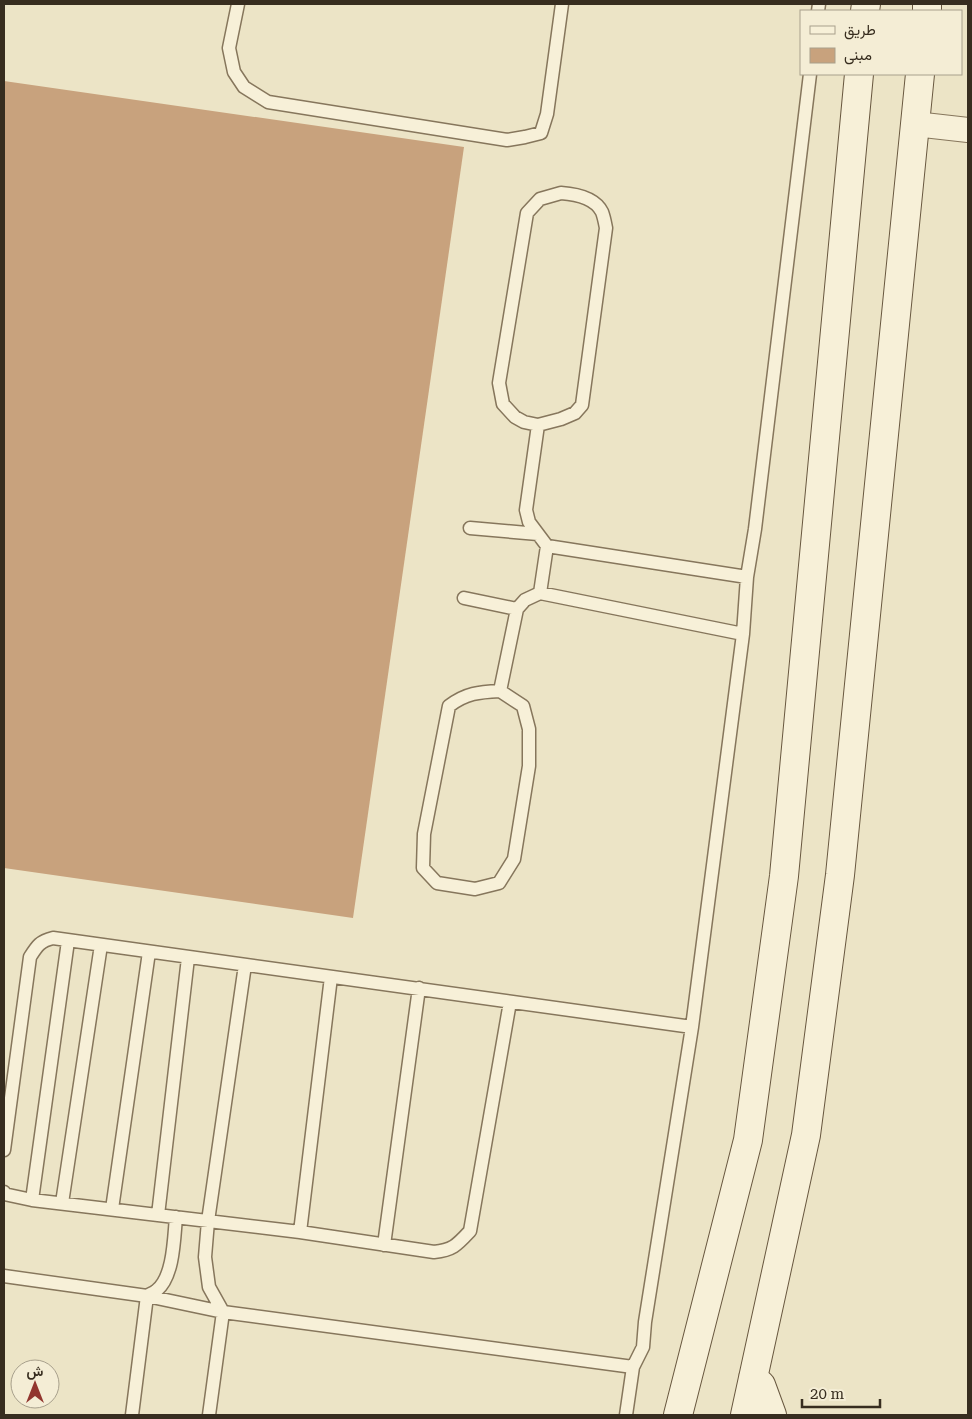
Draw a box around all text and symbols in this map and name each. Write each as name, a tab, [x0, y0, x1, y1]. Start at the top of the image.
legend	[800, 10, 962, 75]
text: طريق	[844, 21, 876, 40]
text: مبنى	[844, 46, 872, 65]
north arrow	[10, 1359, 60, 1409]
text: ش	[27, 1363, 44, 1380]
scale bar	[802, 1376, 880, 1408]
text: 20 m	[810, 1385, 845, 1403]

